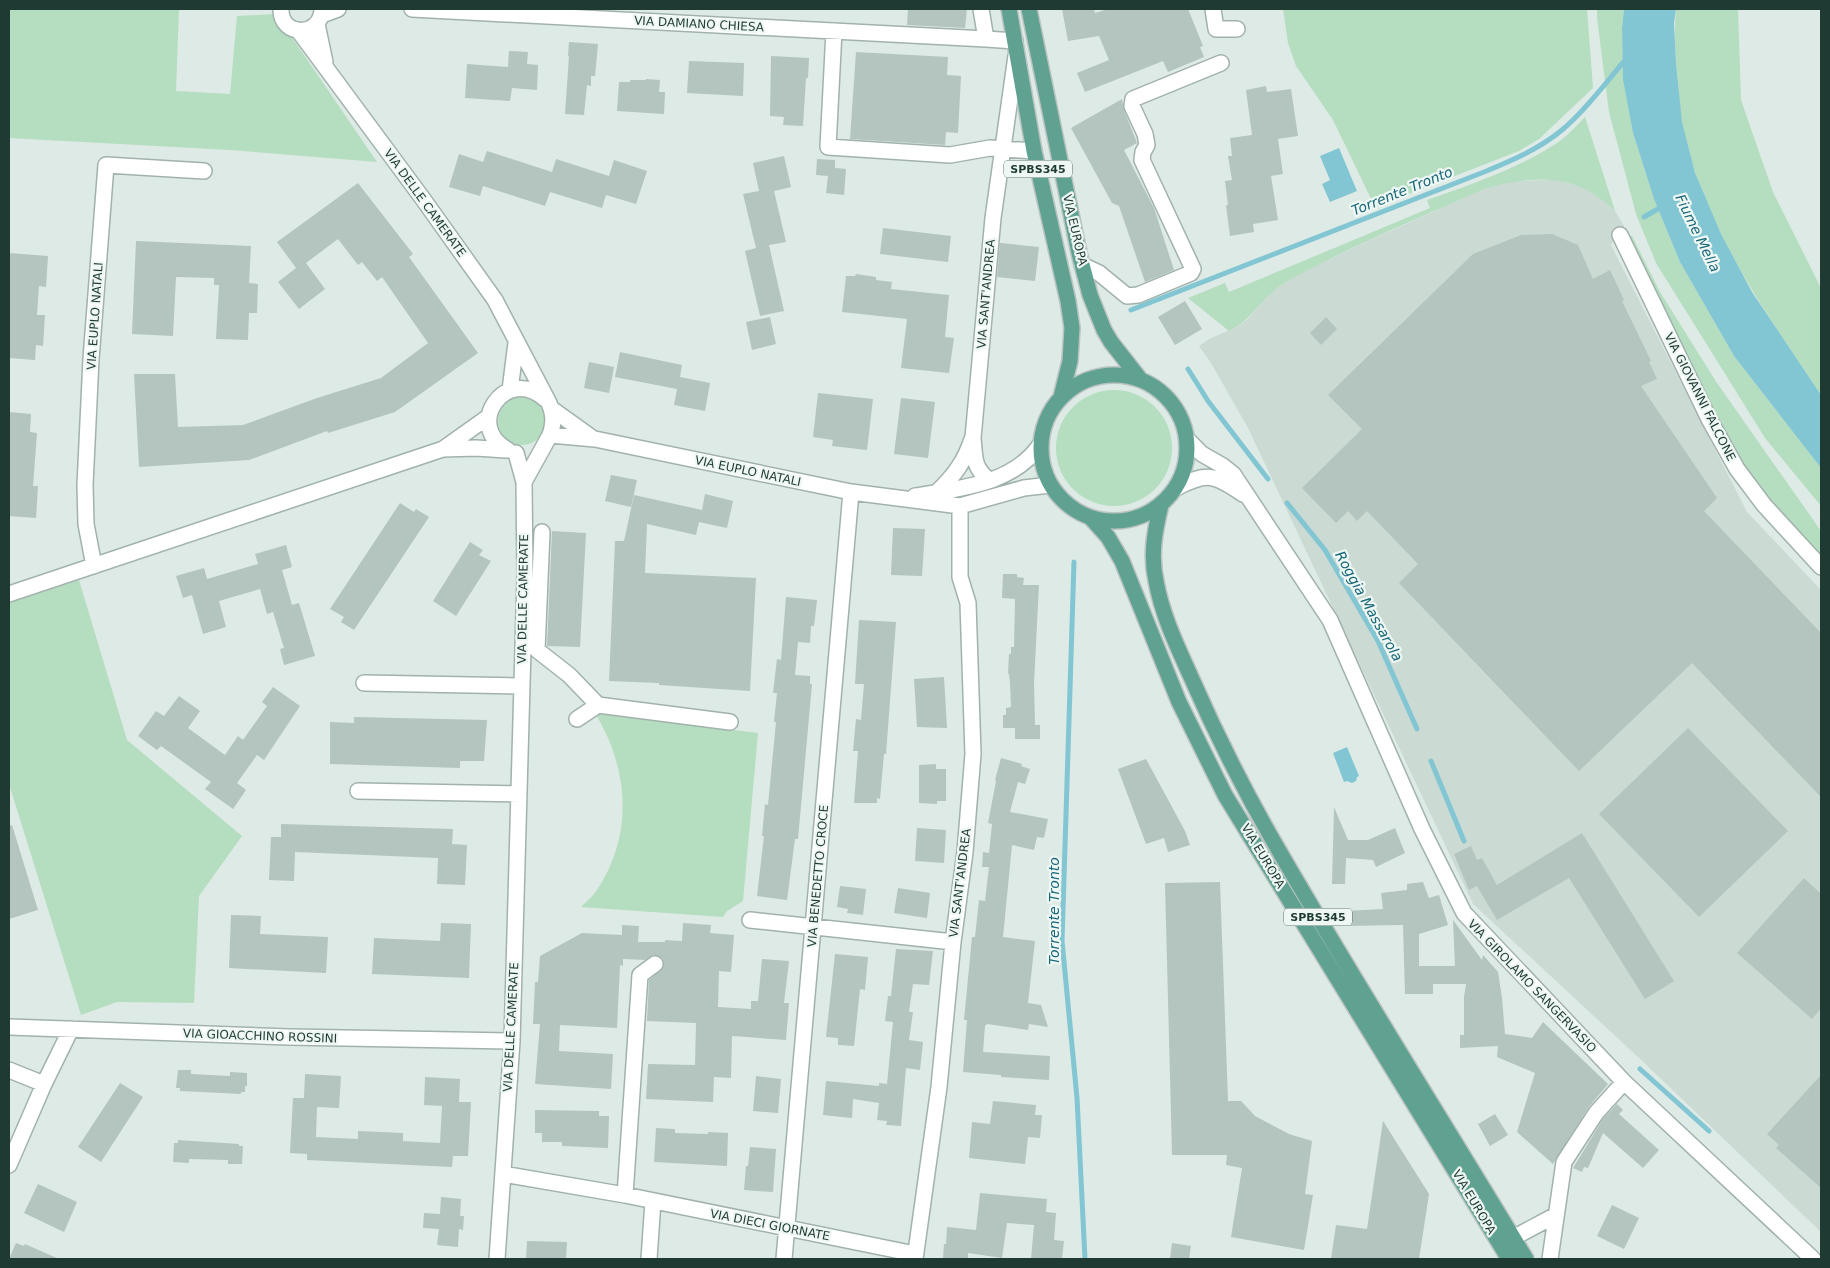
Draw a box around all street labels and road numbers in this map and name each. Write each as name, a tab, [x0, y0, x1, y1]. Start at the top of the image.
street label: VIA DAMIANO CHIESA	[634, 14, 765, 34]
street label: VIA DELLE CAMERATE	[381, 146, 469, 260]
road number: SPBS345	[1004, 160, 1072, 178]
street label: VIA EUROPA	[1060, 193, 1090, 268]
street label: VIA SANT'ANDREA	[974, 238, 998, 349]
street label: VIA EUPLO NATALI	[84, 262, 106, 370]
street label: VIA GIOVANNI FALCONE	[1662, 331, 1738, 463]
street label: VIA EUPLO NATALI	[694, 453, 802, 489]
street label: VIA DELLE CAMERATE	[515, 534, 531, 664]
street label: VIA BENEDETTO CROCE	[805, 804, 831, 948]
street label: VIA EUROPA	[1238, 821, 1288, 891]
street label: VIA SANT'ANDREA	[946, 827, 974, 938]
road number: SPBS345	[1284, 909, 1352, 926]
street label: VIA GIROLAMO SANGERVASIO	[1465, 917, 1599, 1055]
street label: VIA DELLE CAMERATE	[501, 962, 521, 1092]
street label: VIA GIOACCHINO ROSSINI	[183, 1026, 337, 1046]
street label: VIA EUROPA	[1449, 1167, 1499, 1237]
street label: VIA DIECI GIORNATE	[709, 1207, 831, 1243]

